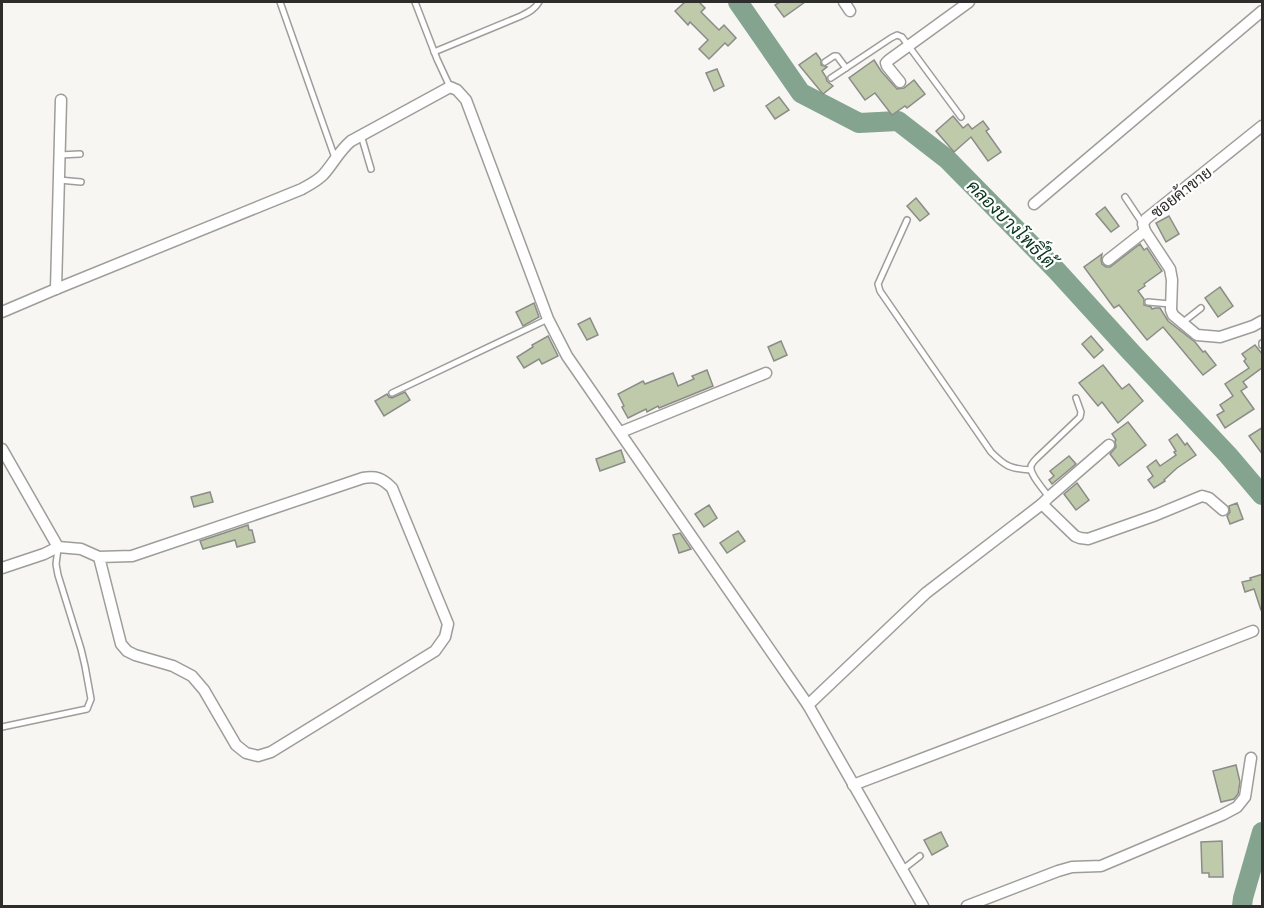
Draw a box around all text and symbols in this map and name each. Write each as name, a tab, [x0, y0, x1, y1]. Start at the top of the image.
street label: ซอยค้าขาย	[1146, 162, 1216, 223]
water label: คลองบางโพธิ์ใต้	[962, 172, 1065, 275]

